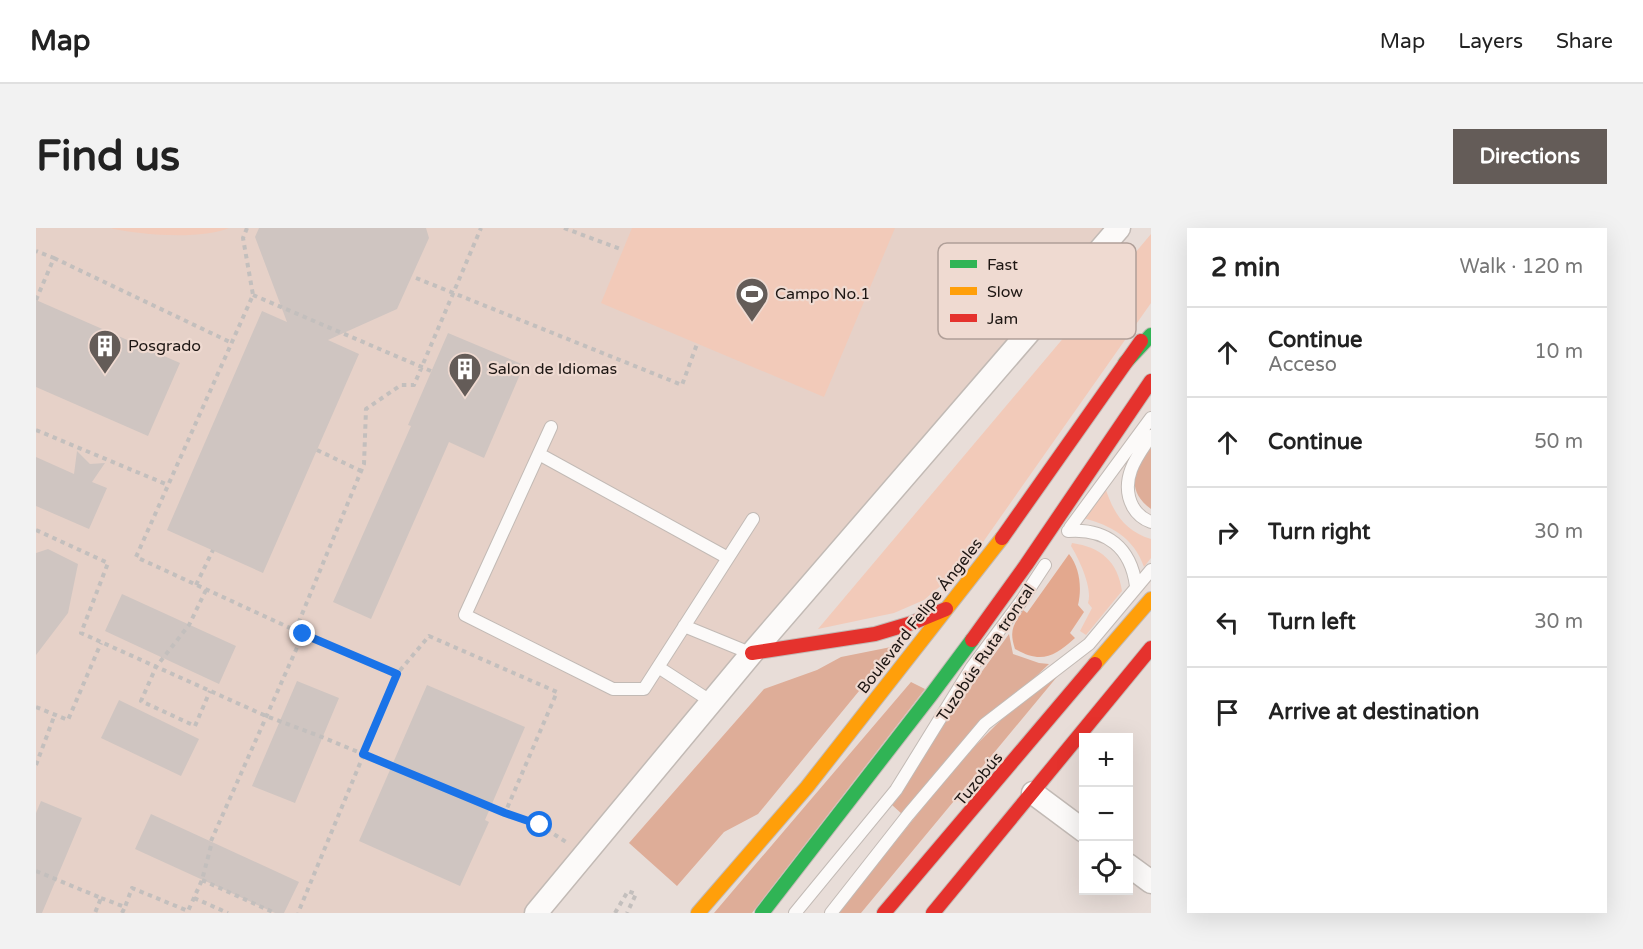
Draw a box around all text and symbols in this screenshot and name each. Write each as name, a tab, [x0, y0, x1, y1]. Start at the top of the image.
text: Map	[30, 24, 90, 58]
text: Map	[1380, 29, 1425, 54]
text: Layers	[1458, 29, 1523, 54]
text: Share	[1556, 29, 1613, 54]
button: Directions	[1453, 129, 1607, 184]
text: Find us	[36, 131, 180, 182]
legend	[938, 243, 1136, 339]
text: 2 min	[1211, 252, 1280, 283]
text: Fast	[987, 255, 1018, 275]
text: Walk · 120 m	[1460, 255, 1583, 279]
sports icon: Campo No.1	[734, 276, 770, 323]
text: Slow	[987, 282, 1023, 302]
place label: Campo No.1	[775, 284, 870, 304]
text: Jam	[987, 309, 1018, 329]
text: Continue	[1268, 327, 1363, 353]
building icon: Posgrado	[87, 328, 123, 375]
place label: Posgrado	[128, 336, 201, 356]
icon: ahead	[1211, 336, 1244, 369]
text: 10 m	[1534, 340, 1583, 364]
building icon: Salon de Idiomas	[447, 351, 483, 398]
text: Acceso	[1268, 353, 1337, 377]
place label: Salon de Idiomas	[488, 359, 617, 379]
icon: ahead	[1211, 426, 1244, 459]
text: Continue	[1268, 429, 1363, 455]
text: 50 m	[1534, 430, 1583, 454]
icon: right	[1211, 516, 1244, 549]
text: Turn right	[1268, 519, 1370, 545]
text: 30 m	[1534, 520, 1583, 544]
street label: Boulevard Felipe Ángeles	[853, 534, 987, 698]
street label: Tuzobús Ruta troncal	[933, 581, 1039, 725]
icon: left	[1211, 606, 1244, 639]
text: Turn left	[1268, 609, 1356, 635]
text: 30 m	[1534, 610, 1583, 634]
route end	[289, 620, 315, 646]
icon: arrive	[1211, 696, 1244, 729]
text: Arrive at destination	[1268, 699, 1479, 725]
map controls	[1079, 733, 1133, 895]
button: +	[1079, 733, 1133, 787]
street label: Tuzobús	[951, 748, 1007, 810]
button: −	[1079, 787, 1133, 841]
route start	[526, 811, 552, 837]
button: locate	[1079, 841, 1133, 895]

